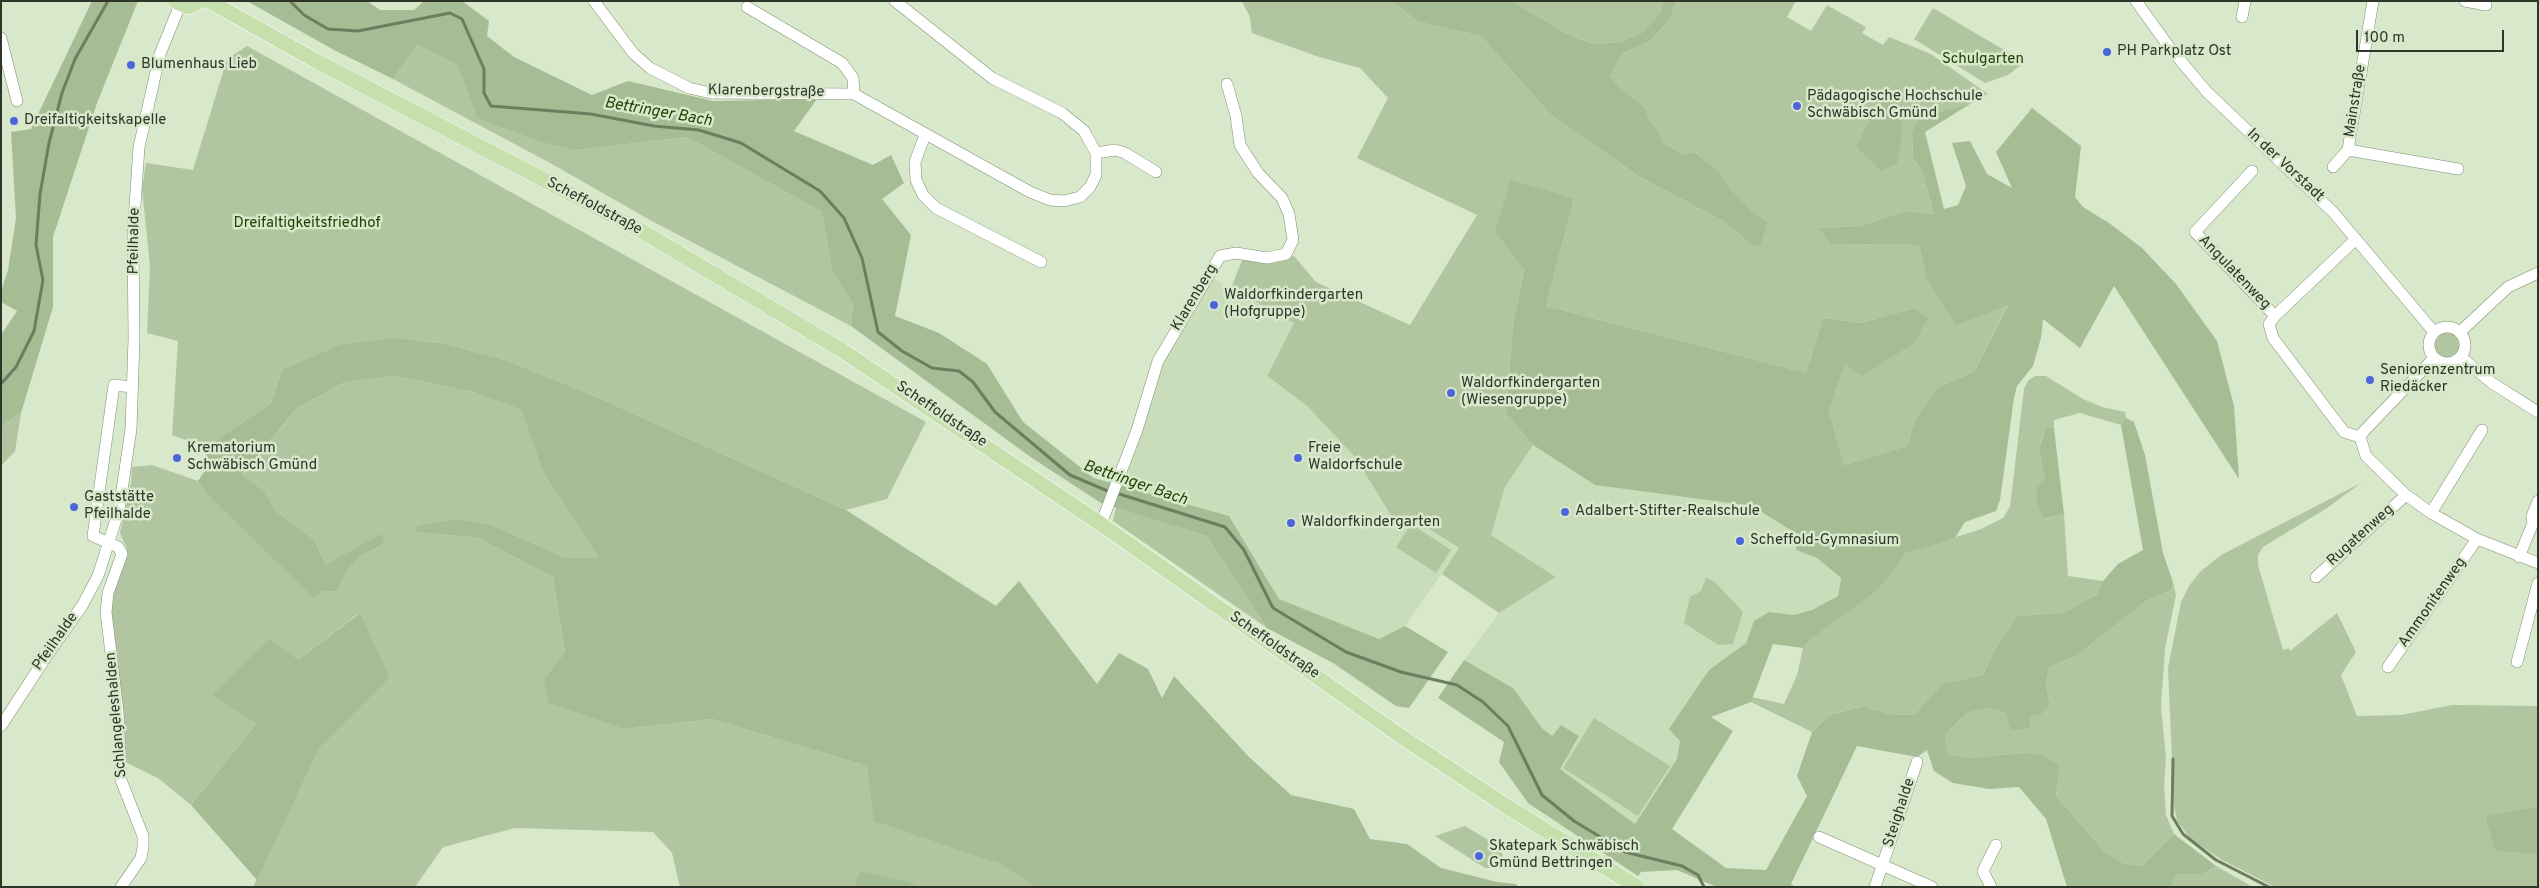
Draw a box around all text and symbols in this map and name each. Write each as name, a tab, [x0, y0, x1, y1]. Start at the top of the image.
scale bar	[2359, 20, 2506, 52]
text: 100 m	[2364, 29, 2405, 48]
place label: PH Parkplatz Ost	[2117, 43, 2231, 61]
marker: PH Parkplatz Ost	[2101, 46, 2113, 58]
park label: Schulgarten	[1942, 51, 2024, 69]
place label: Blumenhaus Lieb	[141, 56, 257, 74]
marker: Blumenhaus Lieb	[125, 59, 137, 71]
street label: Mainstraße	[2341, 63, 2371, 139]
street label: Klarenbergstraße	[708, 82, 824, 102]
place label: Pädagogische Hochschule Schwäbisch Gmünd	[1807, 88, 1983, 123]
water label: Bettringer Bach	[603, 94, 713, 132]
marker: Pädagogische Hochschule Schwäbisch Gmünd	[1791, 100, 1803, 112]
place label: Dreifaltigkeitskapelle	[24, 112, 166, 130]
marker: Dreifaltigkeitskapelle	[8, 115, 20, 127]
street label: In der Vorstadt	[2243, 126, 2327, 206]
street label: Scheffoldstraße	[543, 174, 645, 240]
street label: Pfeilhalde	[125, 207, 145, 275]
park label: Dreifaltigkeitsfriedhof	[233, 215, 381, 233]
street label: Angulatenweg	[2194, 232, 2274, 314]
street label: Klarenberg	[1168, 261, 1222, 335]
place label: Waldorfkindergarten (Hofgruppe)	[1224, 287, 1363, 322]
marker: Waldorfkindergarten (Hofgruppe)	[1208, 299, 1220, 311]
place label: Seniorenzentrum Riedäcker	[2380, 362, 2495, 397]
marker: Seniorenzentrum Riedäcker	[2364, 374, 2376, 386]
place label: Waldorfkindergarten (Wiesengruppe)	[1461, 375, 1600, 410]
street label: Scheffoldstraße	[892, 378, 990, 452]
marker: Waldorfkindergarten (Wiesengruppe)	[1445, 387, 1457, 399]
place label: Krematorium Schwäbisch Gmünd	[187, 440, 317, 475]
place label: Freie Waldorfschule	[1308, 440, 1403, 475]
marker: Krematorium Schwäbisch Gmünd	[171, 452, 183, 464]
marker: Freie Waldorfschule	[1292, 452, 1304, 464]
water label: Bettringer Bach	[1080, 457, 1190, 511]
place label: Gaststätte Pfeilhalde	[84, 489, 154, 524]
marker: Gaststätte Pfeilhalde	[68, 501, 80, 513]
street label: Rugatenweg	[2324, 501, 2398, 571]
place label: Adalbert-Stifter-Realschule	[1575, 503, 1760, 521]
marker: Adalbert-Stifter-Realschule	[1559, 506, 1571, 518]
place label: Waldorfkindergarten	[1301, 514, 1440, 532]
marker: Waldorfkindergarten	[1285, 517, 1297, 529]
place label: Scheffold-Gymnasium	[1750, 532, 1899, 550]
marker: Scheffold-Gymnasium	[1734, 535, 1746, 547]
street label: Ammonitenweg	[2395, 554, 2471, 652]
street label: Scheffoldstraße	[1226, 608, 1322, 684]
street label: Pfeilhalde	[29, 609, 83, 675]
street label: Schlangeleshalden	[103, 651, 131, 779]
street label: Steighalde	[1880, 776, 1920, 850]
place label: Skatepark Schwäbisch Gmünd Bettringen	[1489, 838, 1639, 873]
marker: Skatepark Schwäbisch Gmünd Bettringen	[1473, 850, 1485, 862]

